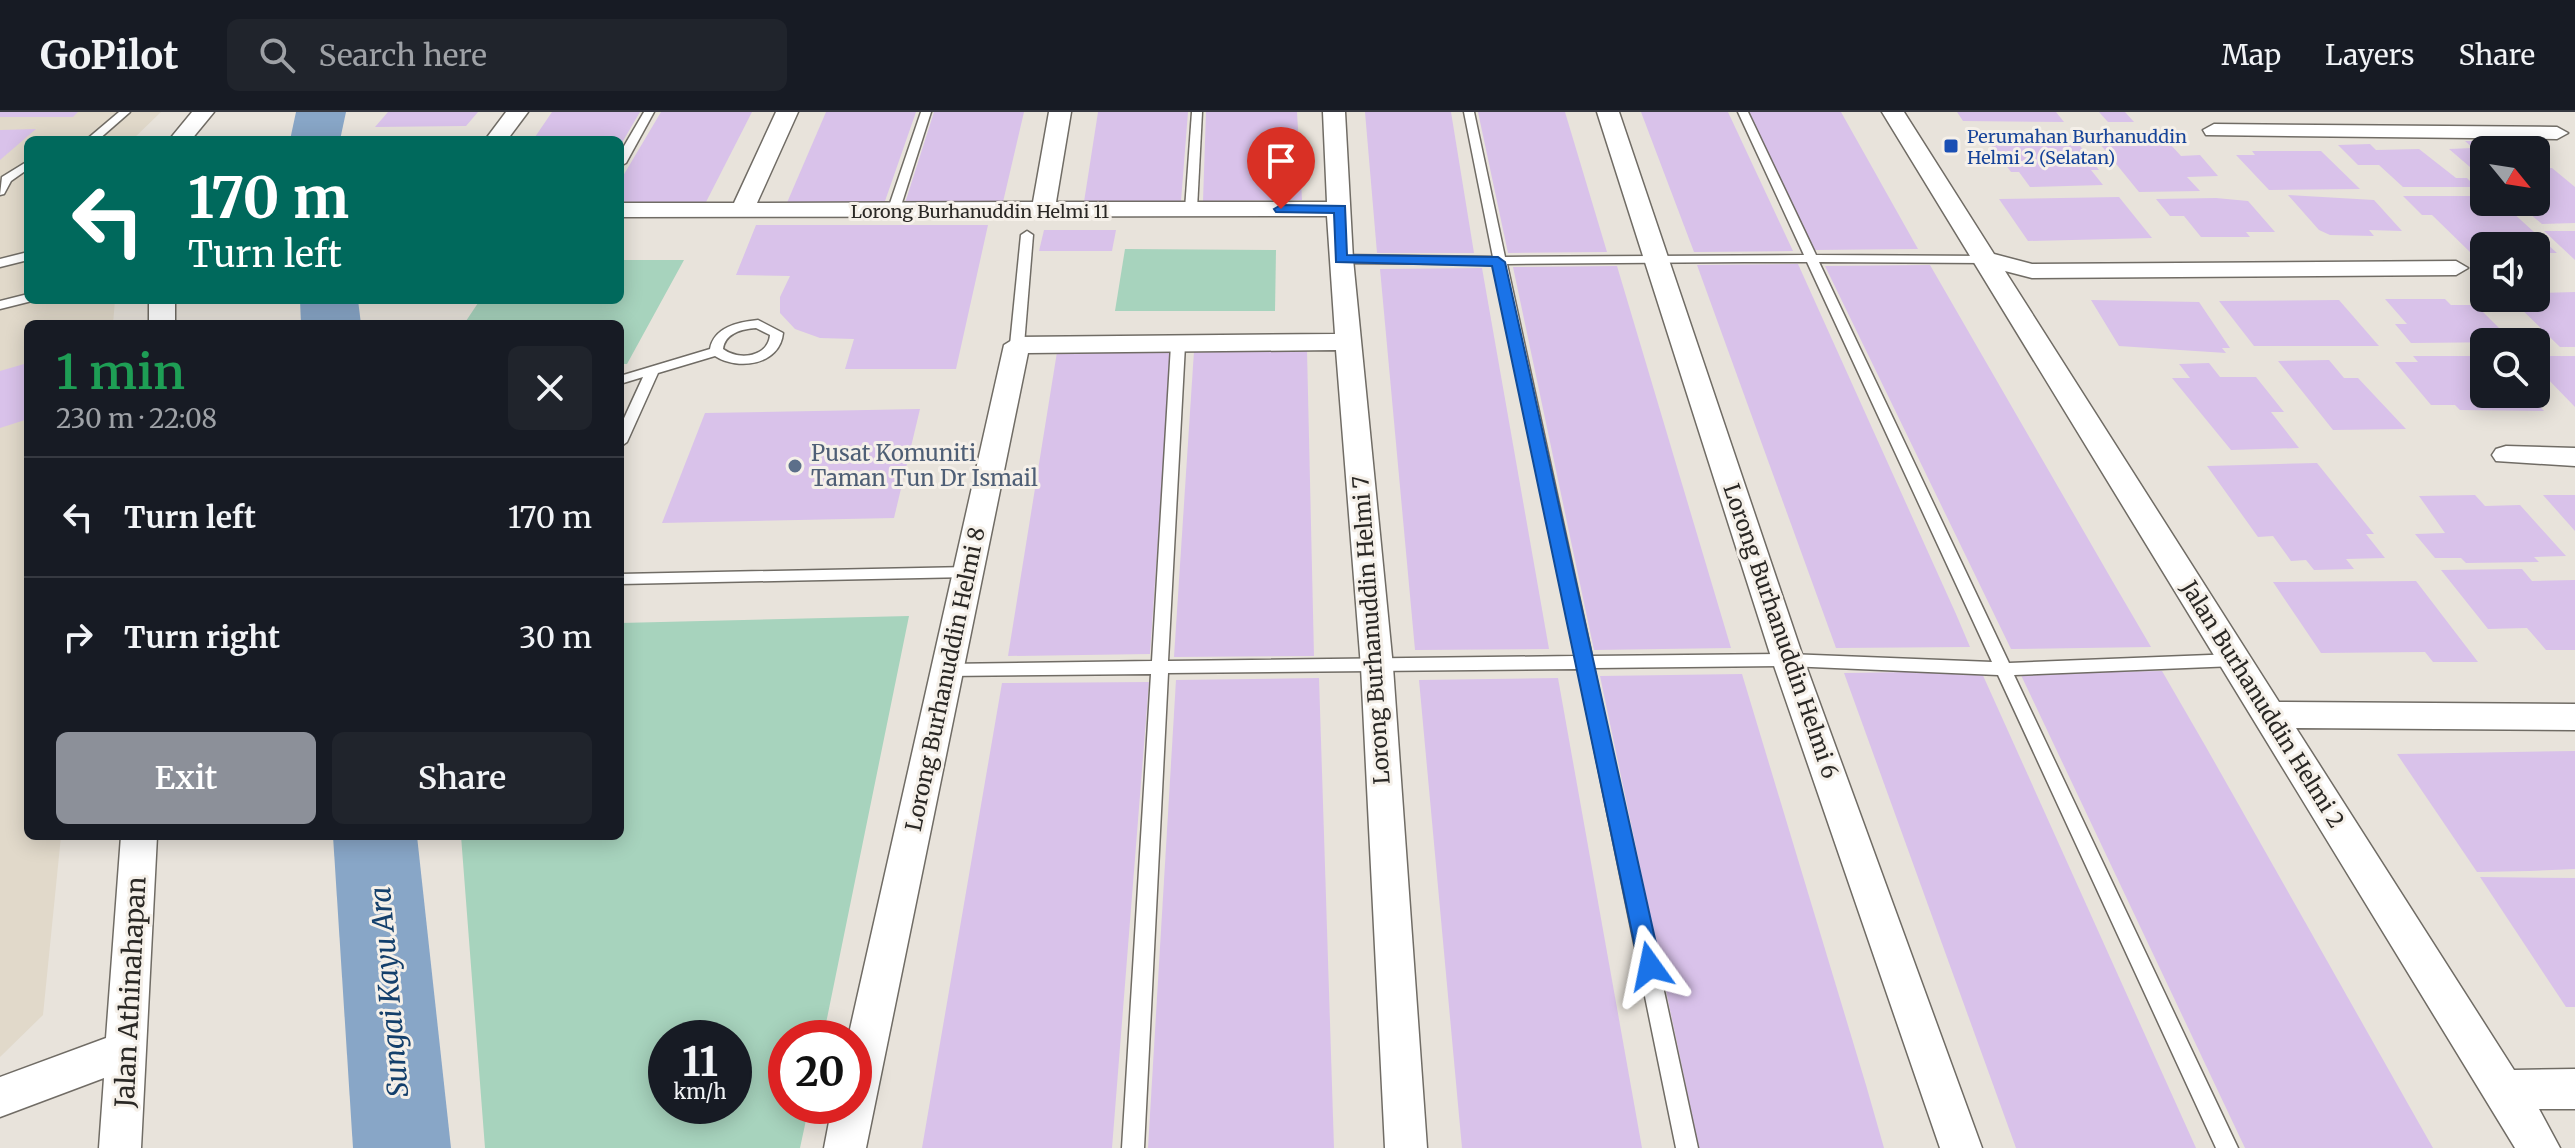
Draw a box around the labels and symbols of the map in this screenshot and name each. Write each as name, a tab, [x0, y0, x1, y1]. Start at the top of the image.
place label: Perumahan Burhanuddin Helmi 2 (Selatan)	[1967, 125, 2187, 169]
pin	[1247, 127, 1315, 209]
north arrow	[2470, 136, 2550, 216]
marker: Perumahan Burhanuddin Helmi 2 (Selatan)	[1942, 137, 1960, 155]
street label: Lorong Burhanuddin Helmi 11	[851, 200, 1109, 223]
place label: Pusat Komuniti Taman Tun Dr Ismail	[811, 439, 1038, 492]
marker: Pusat Komuniti Taman Tun Dr Ismail	[786, 457, 804, 475]
street label: Lorong Burhanuddin Helmi 7	[1346, 475, 1396, 785]
street label: Lorong Burhanuddin Helmi 6	[1717, 480, 1845, 782]
street label: Lorong Burhanuddin Helmi 8	[899, 525, 991, 833]
street label: Jalan Burhanuddin Helmi 2	[2175, 574, 2351, 833]
street label: Jalan Athinahapan	[107, 876, 153, 1109]
water label: Sungai Kayu Ara	[362, 885, 416, 1099]
position arrow	[1608, 924, 1692, 1008]
speed limit sign: 20	[768, 1020, 872, 1124]

